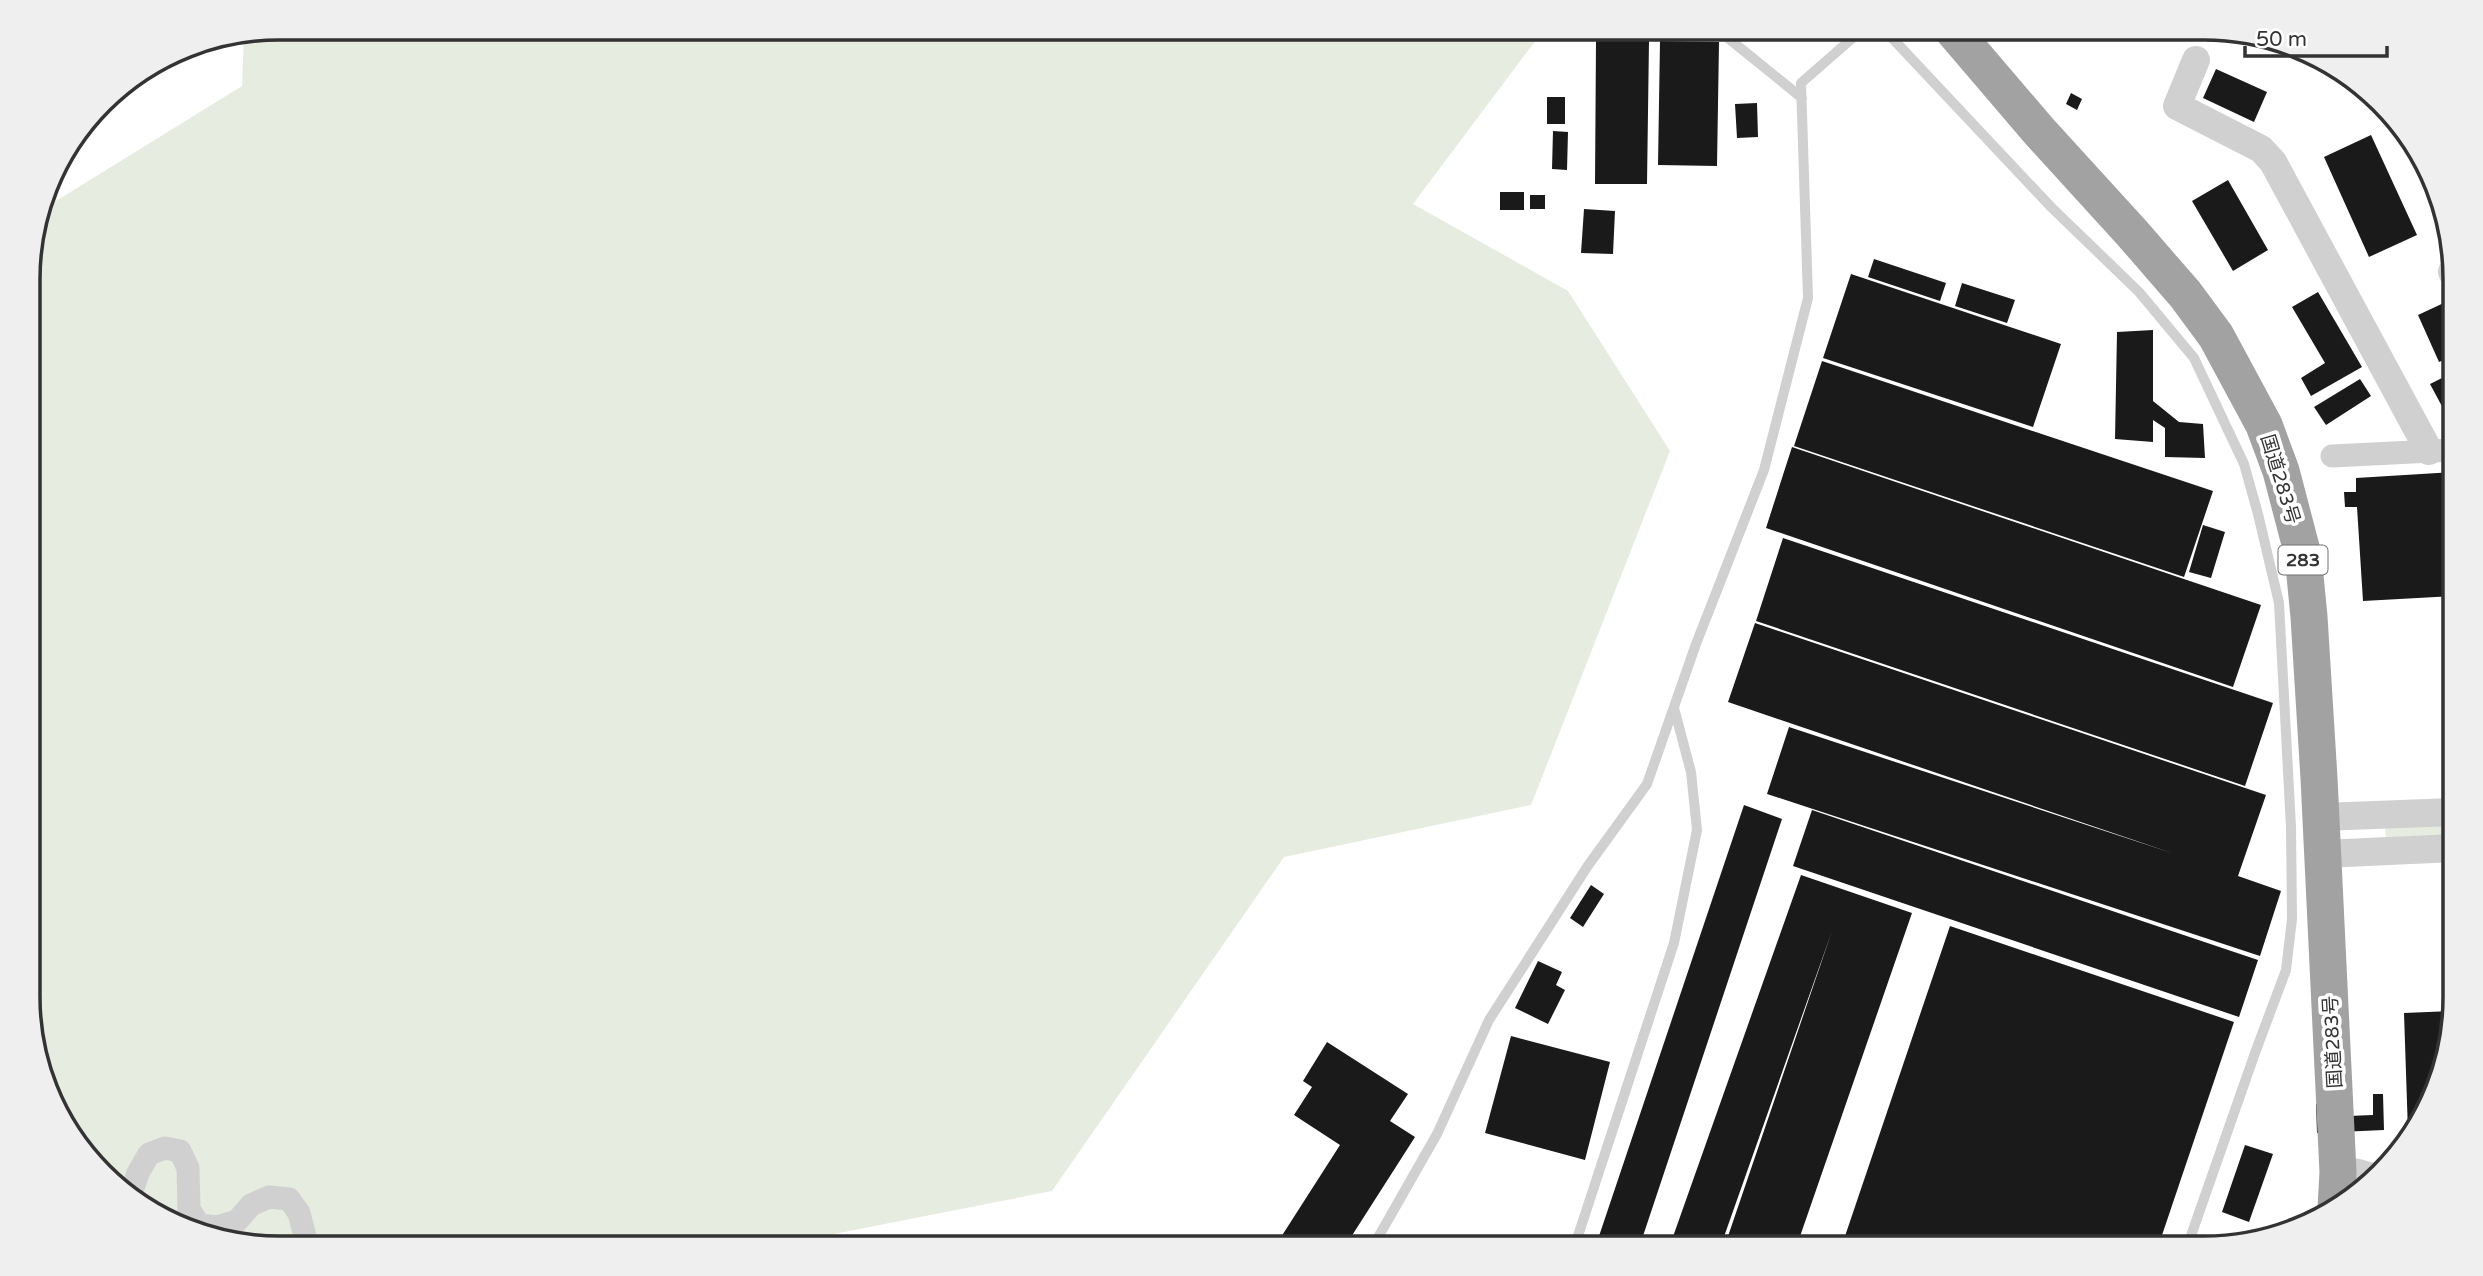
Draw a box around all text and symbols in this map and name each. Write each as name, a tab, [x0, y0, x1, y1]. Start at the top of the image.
scale bar	[2245, 14, 2387, 58]
text: 50 m	[2256, 27, 2307, 52]
street label: 国道283号	[2256, 432, 2304, 527]
road number: 283	[2278, 546, 2328, 574]
street label: 国道283号	[2320, 995, 2346, 1089]

